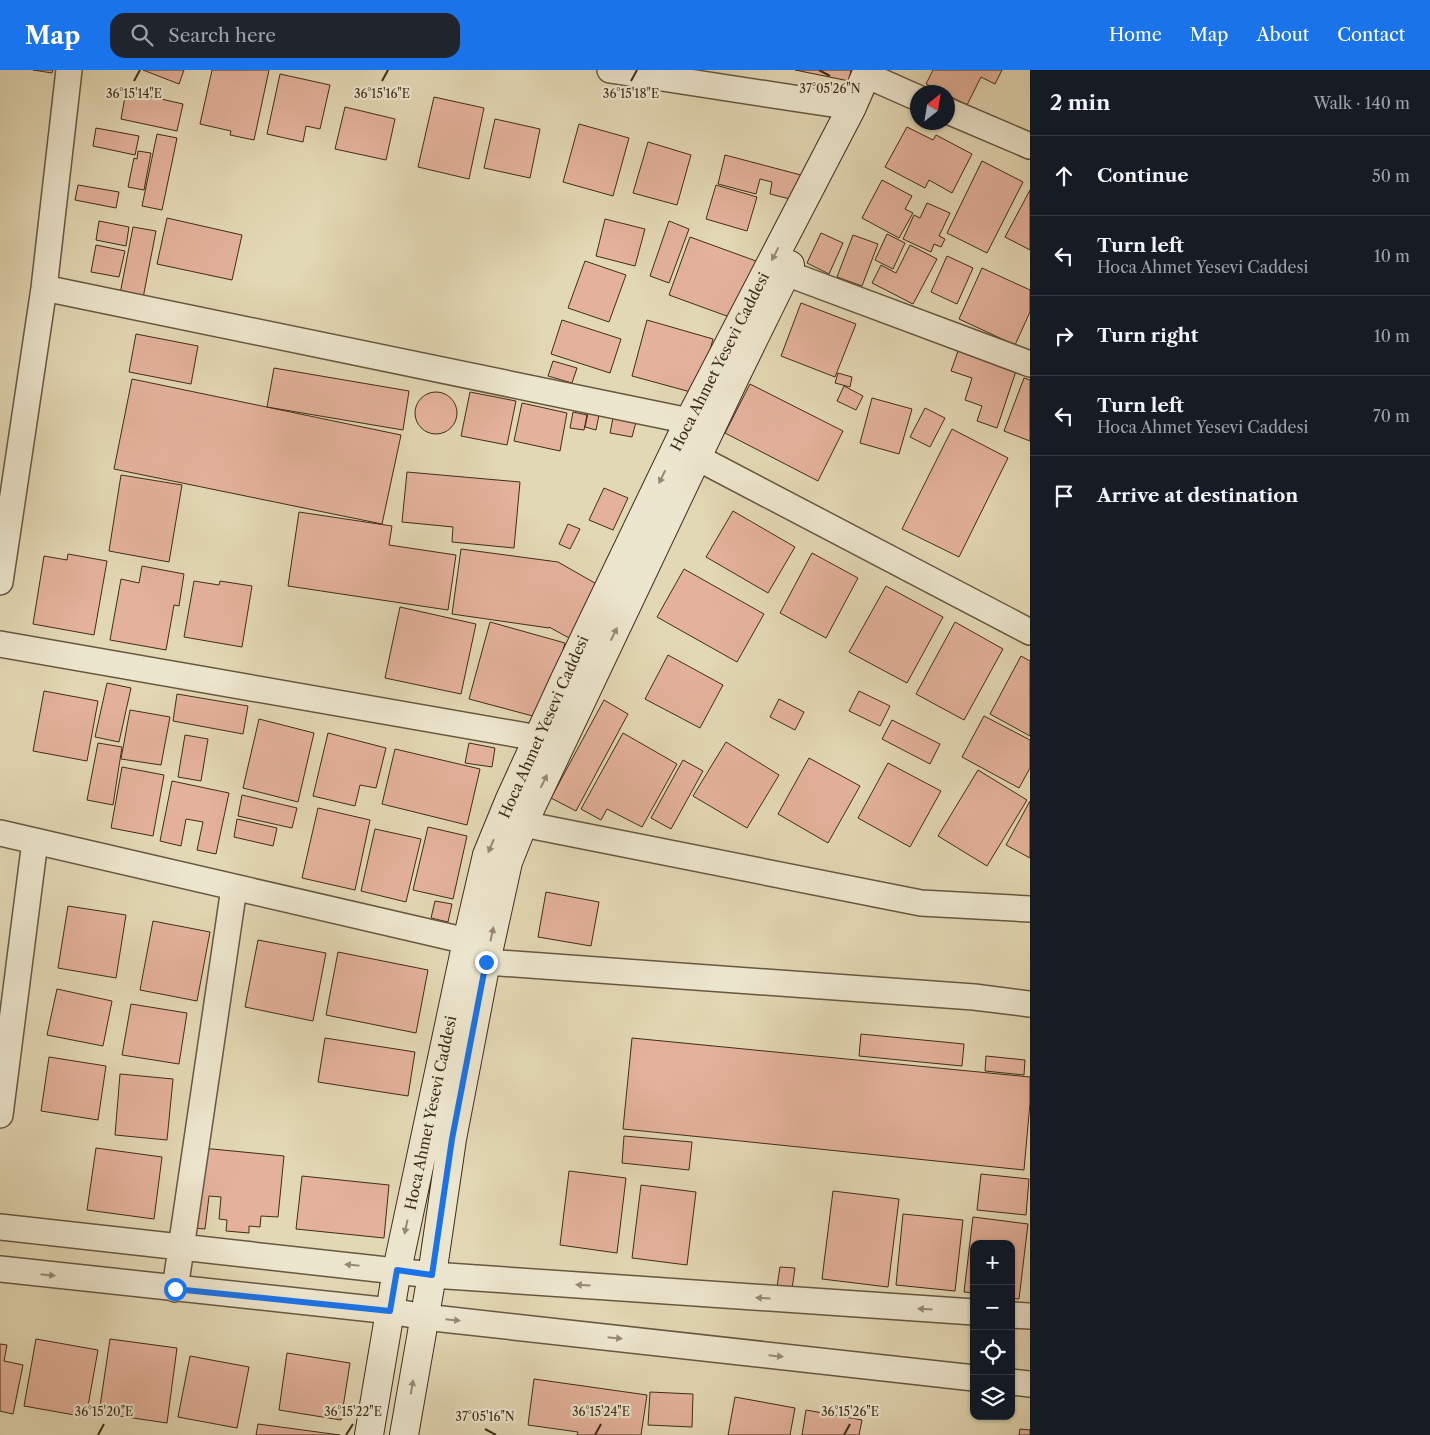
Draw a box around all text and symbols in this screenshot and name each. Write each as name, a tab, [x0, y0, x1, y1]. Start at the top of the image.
search box	[110, 13, 460, 58]
text: Map	[25, 21, 80, 50]
icon: search	[128, 21, 156, 49]
text: Search here	[168, 24, 276, 47]
text: Home	[1109, 24, 1162, 46]
text: Map	[1190, 24, 1228, 46]
text: About	[1256, 24, 1309, 46]
text: Contact	[1337, 24, 1405, 46]
text: 37°05'26"N	[799, 81, 861, 96]
north arrow	[910, 85, 955, 130]
text: 36°15'14"E	[106, 86, 162, 101]
text: 36°15'16"E	[354, 86, 410, 101]
text: 36°15'18"E	[603, 86, 659, 101]
text: 2 min	[1050, 90, 1110, 115]
text: Walk · 140 m	[1313, 93, 1410, 113]
icon: ahead	[1050, 162, 1078, 190]
text: Continue	[1097, 164, 1189, 187]
text: 50 m	[1372, 166, 1410, 186]
text: Turn left	[1097, 234, 1184, 257]
icon: left	[1050, 242, 1078, 270]
text: 10 m	[1374, 246, 1410, 266]
one-way arrow	[771, 247, 780, 261]
text: Hoca Ahmet Yesevi Caddesi	[1097, 257, 1308, 277]
street label: Hoca Ahmet Yesevi Caddesi	[666, 269, 773, 454]
icon: right	[1050, 322, 1078, 350]
text: Turn right	[1097, 324, 1198, 347]
text: 10 m	[1374, 326, 1410, 346]
text: Turn left	[1097, 394, 1184, 417]
icon: left	[1050, 402, 1078, 430]
text: 70 m	[1373, 406, 1410, 426]
text: Hoca Ahmet Yesevi Caddesi	[1097, 417, 1308, 437]
one-way arrow	[658, 470, 666, 484]
icon: arrive	[1050, 482, 1078, 510]
text: Arrive at destination	[1097, 484, 1298, 507]
one-way arrow	[610, 627, 618, 641]
street label: Hoca Ahmet Yesevi Caddesi	[495, 632, 593, 821]
one-way arrow	[540, 774, 548, 788]
one-way arrow	[486, 839, 494, 853]
one-way arrow	[488, 927, 496, 942]
route end	[475, 951, 498, 974]
street label: Hoca Ahmet Yesevi Caddesi	[401, 1014, 460, 1212]
one-way arrow	[402, 1219, 410, 1235]
map controls	[970, 1240, 1015, 1420]
button: +	[970, 1240, 1015, 1285]
one-way arrow	[344, 1261, 360, 1269]
one-way arrow	[41, 1271, 57, 1279]
route start	[164, 1278, 187, 1301]
one-way arrow	[575, 1281, 591, 1289]
button: −	[970, 1285, 1015, 1330]
one-way arrow	[755, 1293, 771, 1301]
one-way arrow	[917, 1304, 933, 1312]
one-way arrow	[446, 1316, 462, 1324]
button: locate	[970, 1330, 1015, 1375]
one-way arrow	[607, 1334, 623, 1342]
one-way arrow	[769, 1352, 785, 1360]
button: layers	[970, 1375, 1015, 1420]
one-way arrow	[409, 1379, 417, 1395]
text: 36°15'20"E	[75, 1404, 133, 1419]
text: 36°15'22"E	[324, 1404, 382, 1419]
text: 36°15'24"E	[572, 1404, 630, 1419]
text: 36°15'26"E	[821, 1404, 879, 1419]
text: 37°05'16"N	[455, 1409, 515, 1424]

